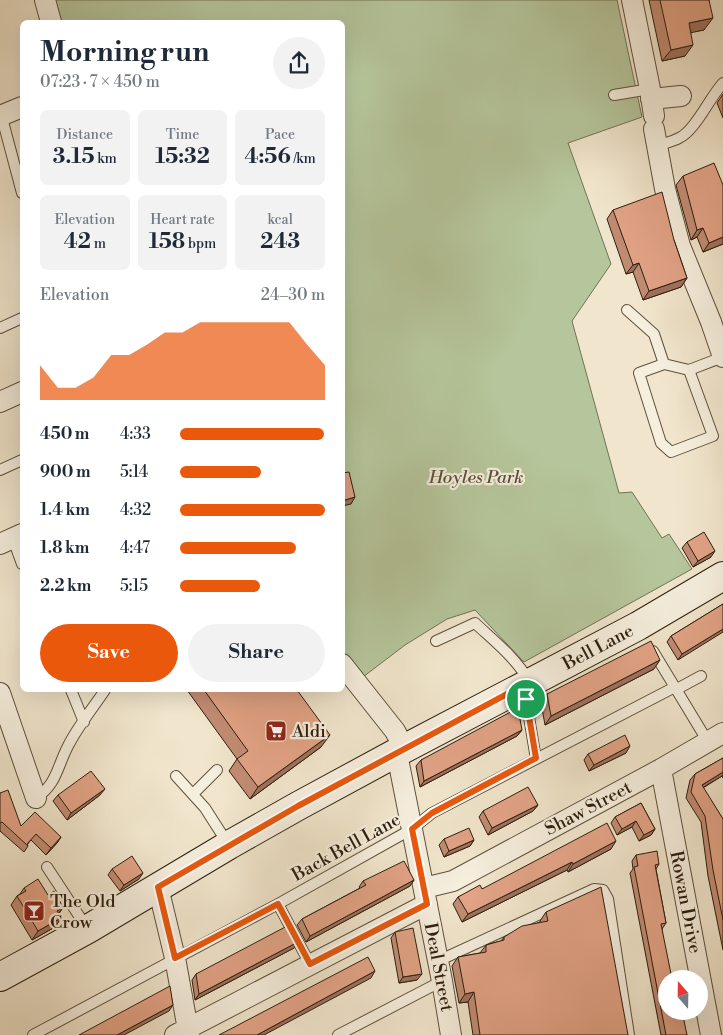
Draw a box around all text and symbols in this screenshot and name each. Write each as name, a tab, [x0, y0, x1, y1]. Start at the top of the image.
text: Morning run	[40, 35, 209, 70]
button: share	[273, 37, 325, 89]
text: 07:23 · 7 × 450 m	[40, 72, 160, 92]
text: Distance	[57, 126, 113, 144]
text: Time	[166, 126, 199, 144]
text: Pace	[265, 126, 295, 144]
text: 3.15	[53, 144, 94, 170]
text: 15:32	[155, 144, 210, 170]
text: 4:56	[245, 144, 291, 170]
text: km	[94, 150, 117, 168]
text: /km	[291, 150, 316, 168]
text: Elevation	[55, 211, 115, 229]
text: Heart rate	[150, 211, 215, 229]
text: kcal	[267, 211, 293, 229]
text: 42	[64, 229, 91, 255]
text: 158	[149, 229, 185, 255]
text: 243	[260, 229, 300, 255]
text: m	[91, 235, 106, 253]
text: bpm	[185, 235, 216, 253]
text: Elevation	[40, 285, 109, 305]
text: 24–30 m	[261, 285, 325, 305]
text: 450 m	[40, 424, 89, 444]
text: 4:33	[120, 424, 151, 444]
text: 900 m	[40, 462, 90, 482]
text: 5:14	[120, 462, 148, 482]
park label: Hoyles Park	[428, 466, 523, 489]
text: 1.4 km	[40, 500, 90, 520]
text: 4:32	[120, 500, 151, 520]
text: 1.8 km	[40, 538, 89, 558]
text: 4:47	[120, 538, 150, 558]
text: 2.2 km	[40, 576, 91, 596]
text: 5:15	[120, 576, 148, 596]
street label: Bell Lane	[558, 619, 638, 676]
button: Save	[40, 624, 178, 682]
button: Share	[188, 624, 325, 682]
pin	[505, 678, 547, 720]
icon: arrive	[512, 685, 540, 713]
supermarket icon: Aldi	[264, 719, 288, 743]
place label: Aldi	[291, 720, 326, 743]
street label: Shaw Street	[541, 776, 636, 841]
street label: Back Bell Lane	[287, 808, 405, 887]
street label: Rowan Drive	[664, 849, 707, 955]
place label: The Old Crow	[50, 890, 116, 934]
bar icon: The Old Crow	[22, 899, 46, 923]
street label: Deal Street	[419, 921, 459, 1014]
north arrow	[658, 970, 708, 1020]
map controls	[658, 970, 708, 1020]

